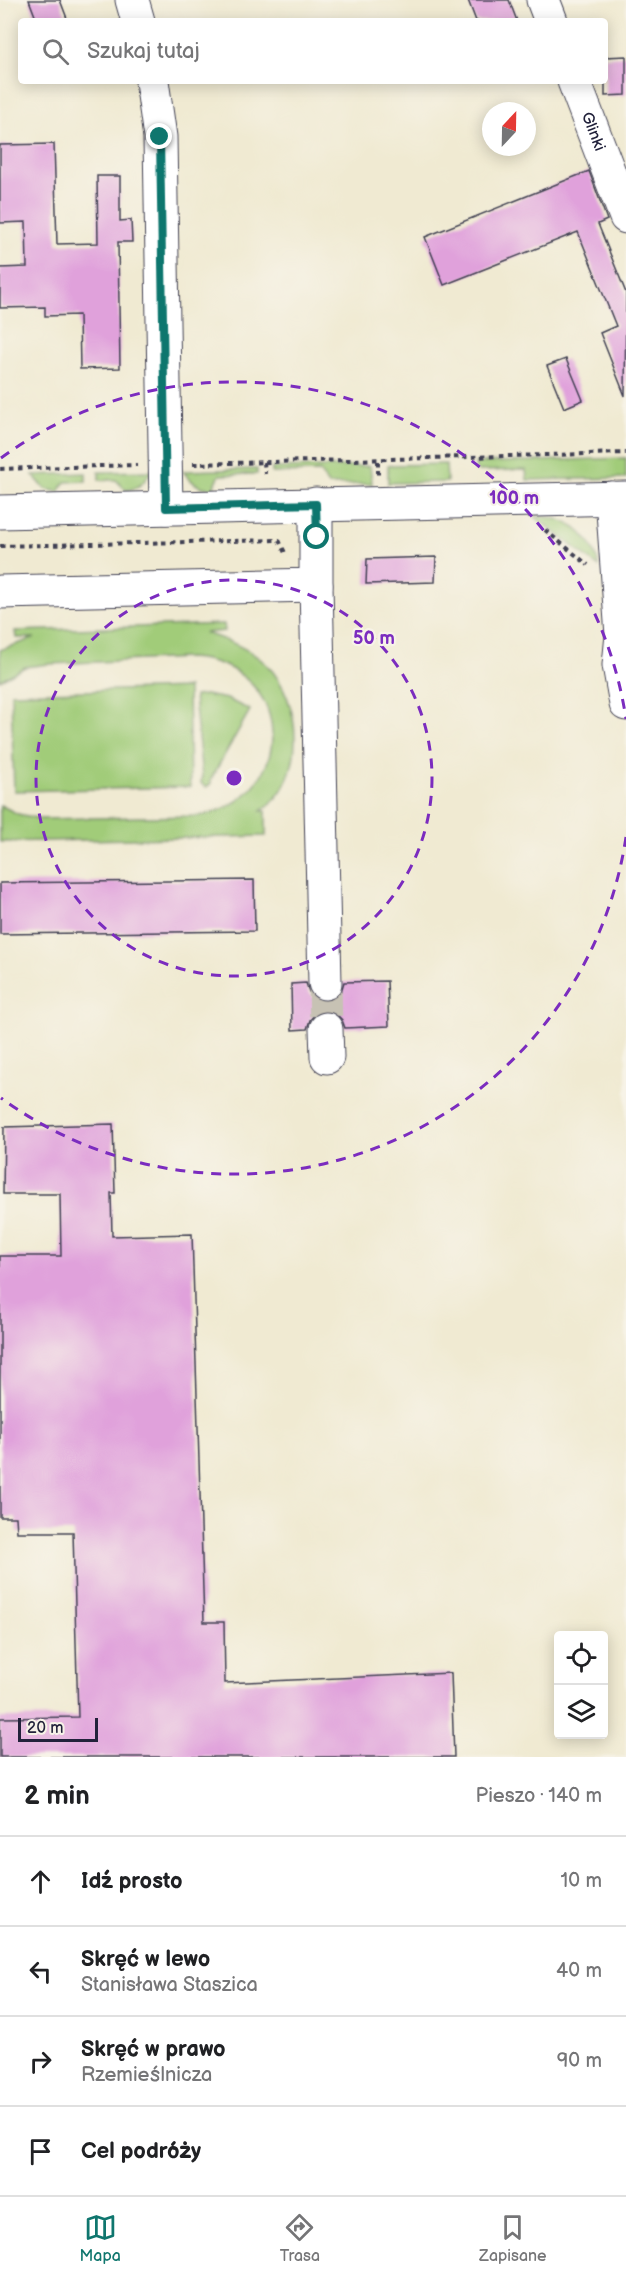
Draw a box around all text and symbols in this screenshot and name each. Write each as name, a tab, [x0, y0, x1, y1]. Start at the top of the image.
search box	[18, 18, 608, 84]
icon: search	[39, 35, 72, 68]
text: Szukaj tutaj	[87, 38, 200, 65]
north arrow	[482, 102, 536, 156]
street label: Glinki	[577, 109, 609, 153]
route end	[146, 123, 172, 149]
text: 100 m	[489, 488, 539, 509]
route start	[303, 523, 329, 549]
text: 50 m	[353, 628, 395, 649]
centre of rings	[224, 768, 244, 788]
map controls	[554, 1631, 608, 1739]
button: locate	[554, 1631, 608, 1685]
button: layers	[554, 1685, 608, 1739]
scale bar	[18, 1715, 98, 1742]
text: 20 m	[27, 1719, 63, 1738]
text: 2 min	[24, 1781, 90, 1812]
text: Pieszo · 140 m	[476, 1784, 602, 1808]
icon: ahead	[24, 1865, 57, 1898]
text: Idź prosto	[81, 1868, 183, 1895]
text: 10 m	[561, 1869, 602, 1893]
text: Skręć w lewo	[81, 1946, 210, 1973]
icon: left	[24, 1955, 57, 1988]
text: 40 m	[556, 1959, 602, 1983]
text: Stanisława Staszica	[81, 1973, 258, 1997]
text: Skręć w prawo	[81, 2036, 226, 2063]
icon: right	[24, 2045, 57, 2078]
text: 90 m	[557, 2049, 602, 2073]
text: Rzemieślnicza	[81, 2063, 212, 2087]
icon: arrive	[24, 2135, 57, 2168]
text: Cel podróży	[81, 2138, 201, 2165]
tab: Mapa	[80, 2211, 121, 2266]
tab: Trasa	[280, 2211, 320, 2266]
tab: Zapisane	[479, 2211, 546, 2266]

